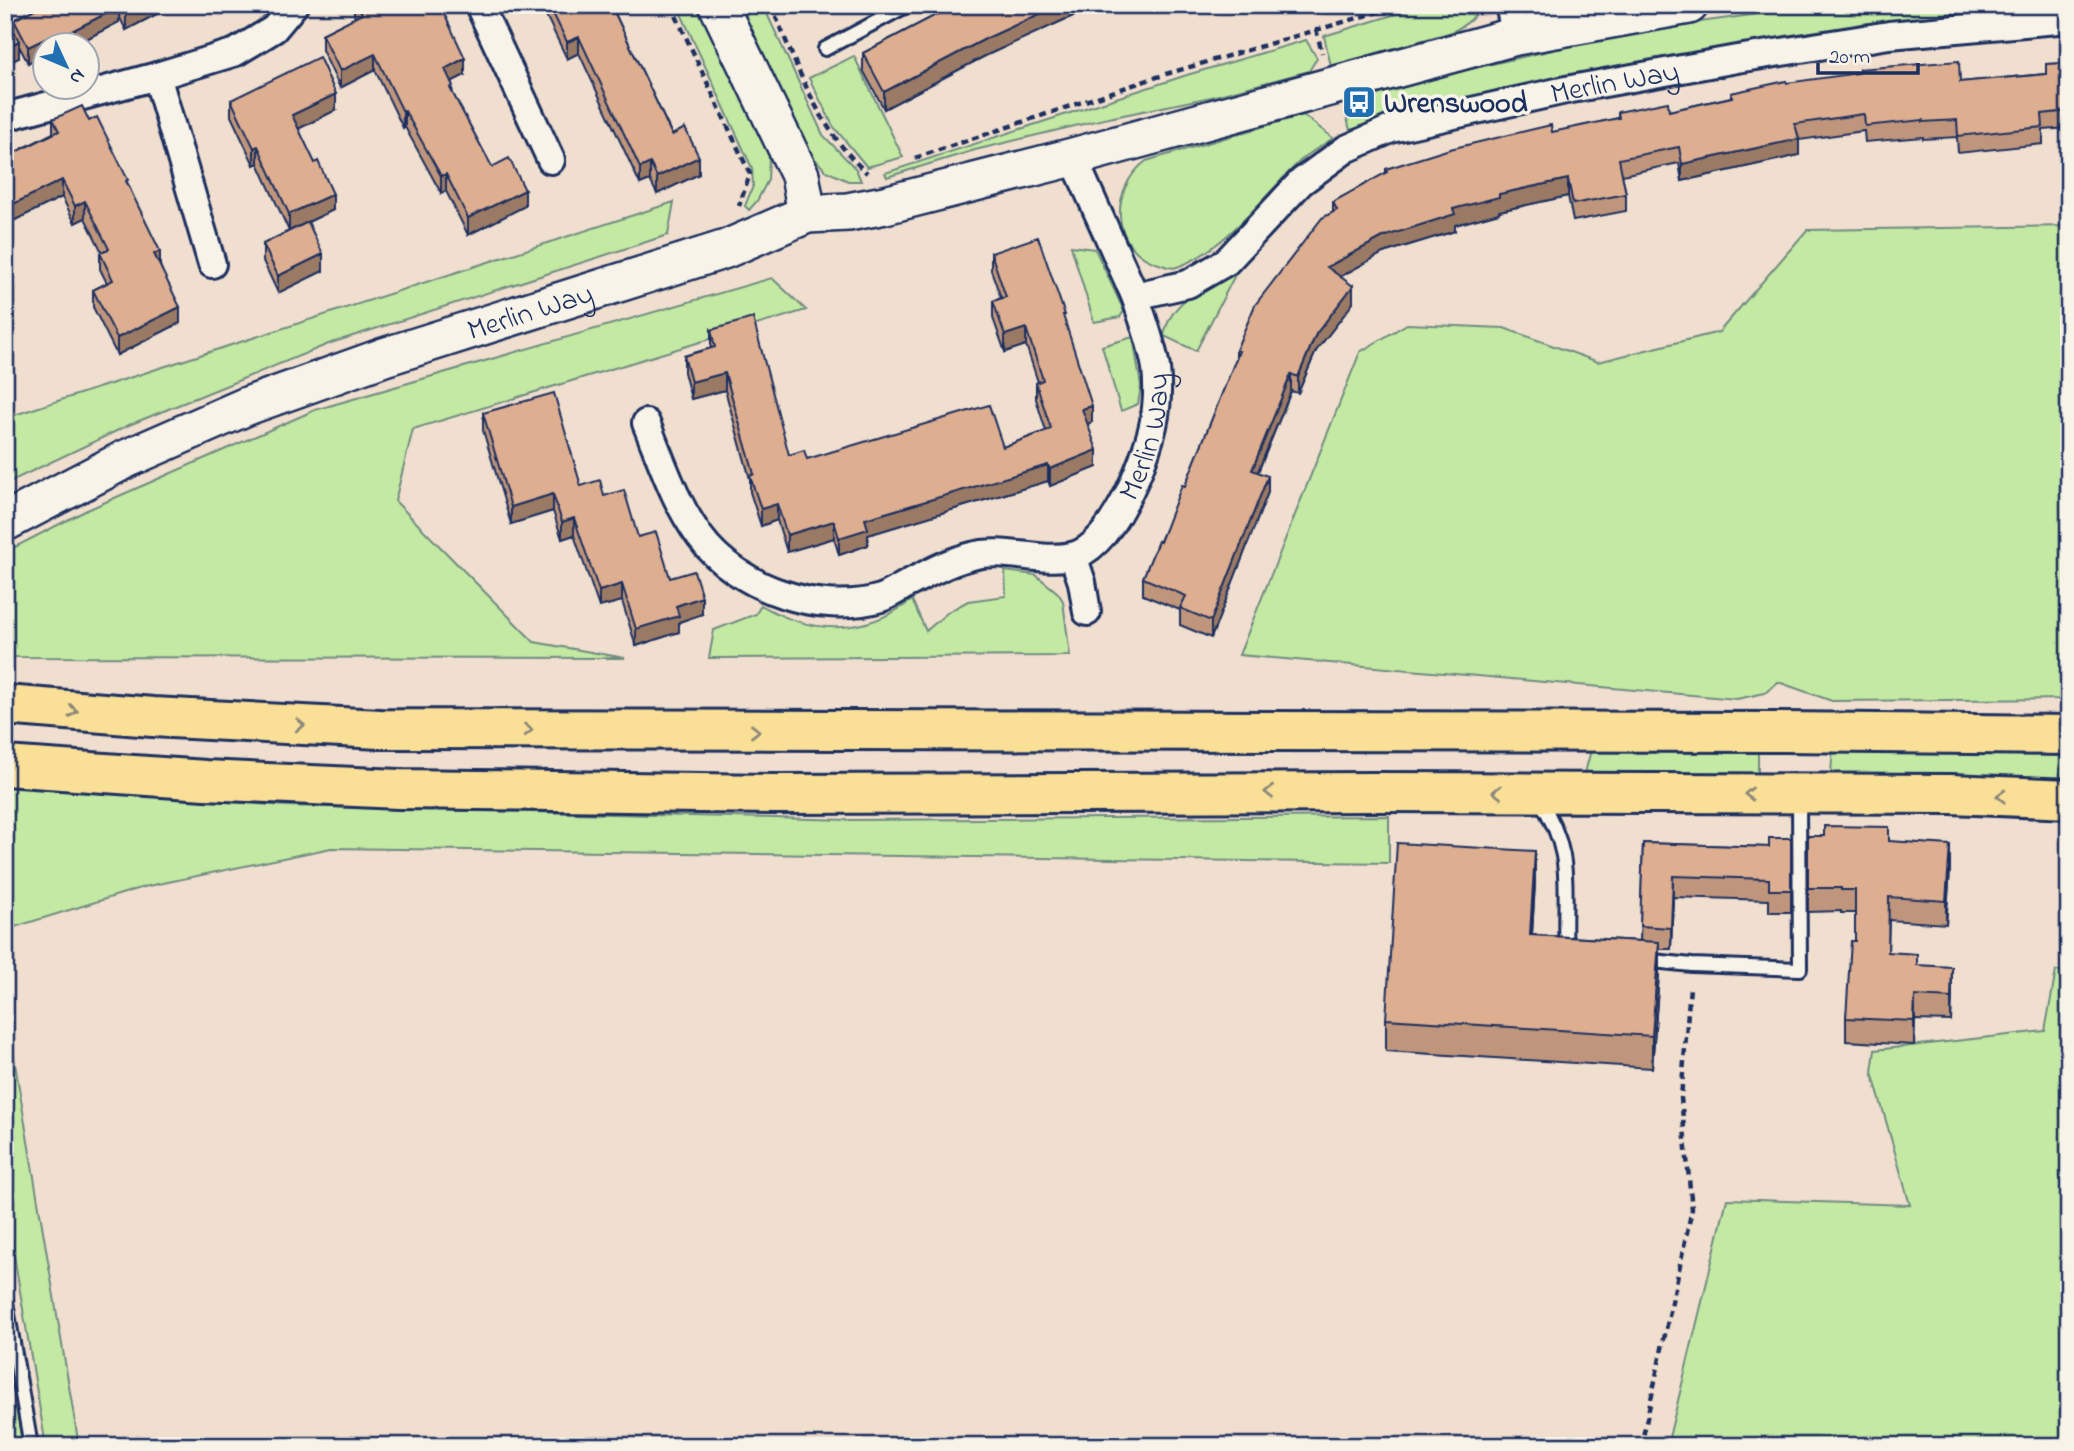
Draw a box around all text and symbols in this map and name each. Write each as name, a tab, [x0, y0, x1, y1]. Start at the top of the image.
north arrow	[32, 32, 102, 102]
scale bar	[1818, 32, 1918, 76]
text: 20 m	[1829, 43, 1870, 73]
street label: Merlin Way	[1547, 51, 1683, 118]
text: N	[62, 62, 91, 90]
bus stop icon: Wrenswood	[1340, 83, 1378, 121]
place label: Wrenswood	[1384, 83, 1528, 127]
street label: Merlin Way	[462, 273, 599, 354]
street label: Merlin Way	[1109, 373, 1182, 509]
one-way arrow	[68, 703, 79, 718]
one-way arrow	[295, 718, 306, 733]
one-way arrow	[523, 722, 533, 738]
one-way arrow	[750, 723, 761, 739]
one-way arrow	[1263, 784, 1274, 800]
one-way arrow	[1491, 784, 1501, 800]
one-way arrow	[1743, 786, 1753, 802]
one-way arrow	[1995, 788, 2006, 803]

